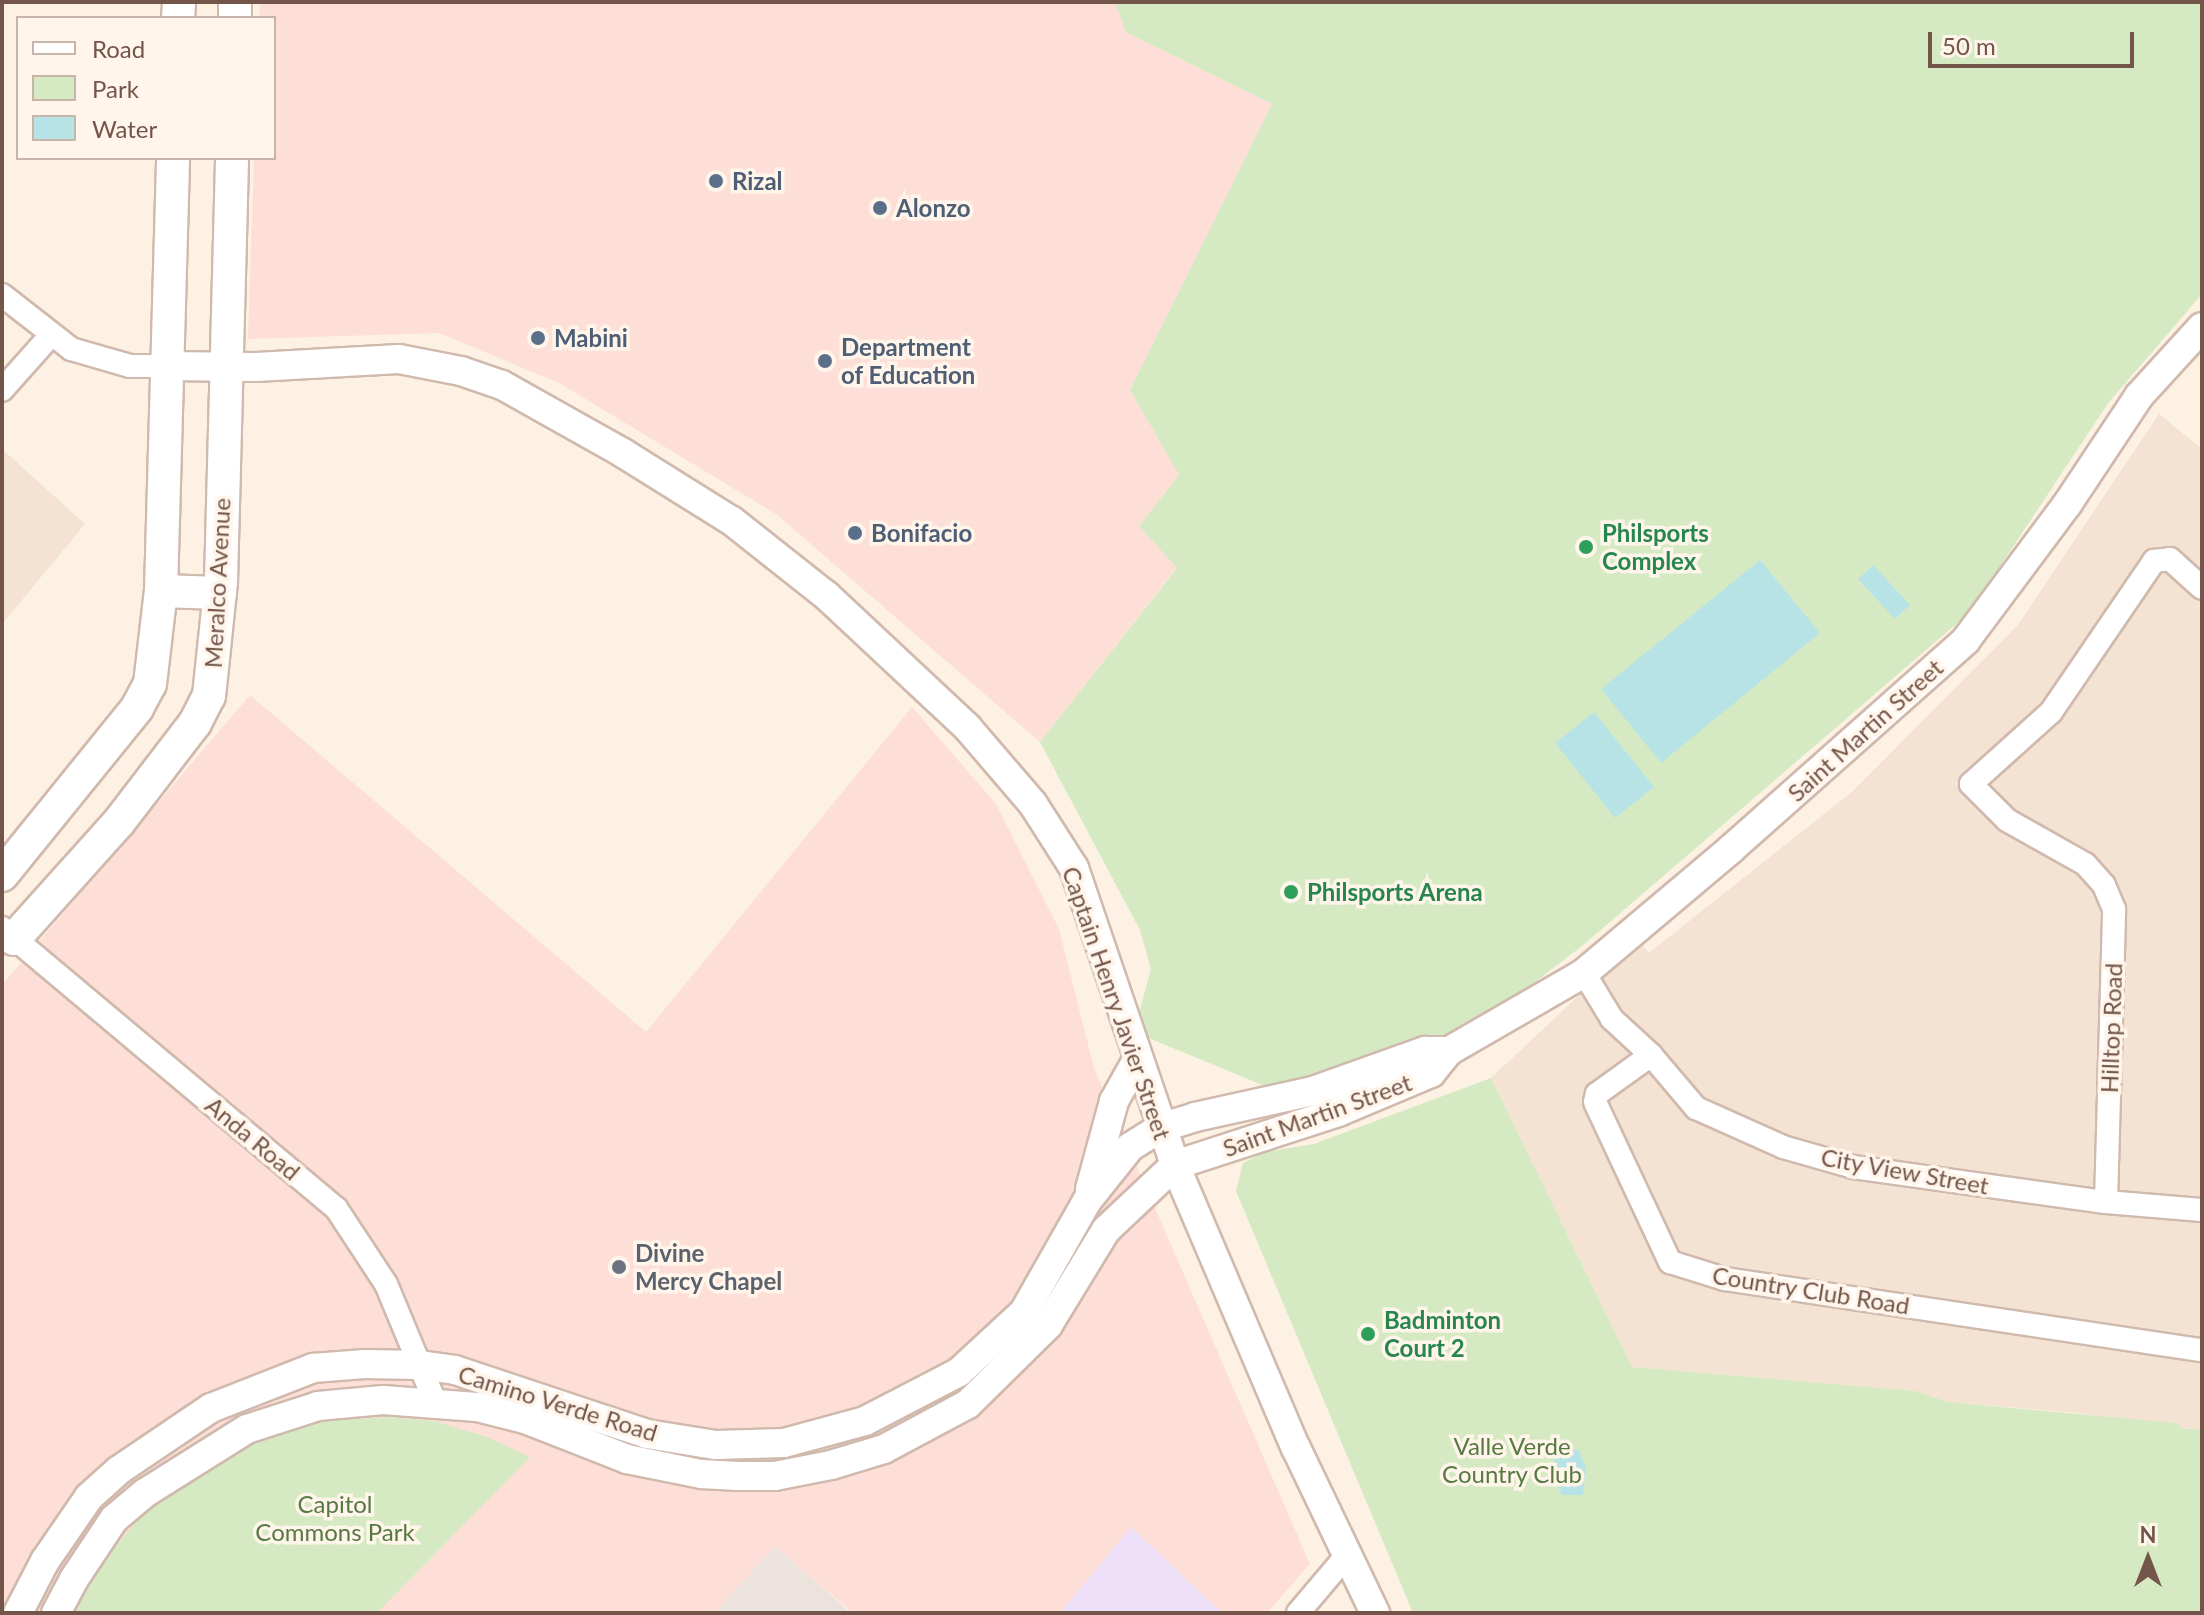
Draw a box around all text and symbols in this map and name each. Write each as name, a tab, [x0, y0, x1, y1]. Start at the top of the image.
legend	[16, 16, 276, 160]
scale bar	[1932, 16, 2138, 66]
text: 50 m	[1942, 31, 1996, 60]
text: Road	[92, 34, 145, 63]
text: Park	[92, 74, 139, 103]
text: Water	[92, 114, 157, 143]
place label: Rizal	[732, 167, 783, 195]
marker: Rizal	[707, 172, 725, 190]
place label: Alonzo	[896, 194, 971, 222]
marker: Alonzo	[871, 199, 889, 217]
place label: Mabini	[554, 324, 628, 352]
marker: Mabini	[529, 329, 547, 347]
place label: Department of Education	[841, 333, 976, 389]
marker: Department of Education	[816, 352, 834, 370]
street label: Meralco Avenue	[198, 497, 236, 669]
place label: Bonifacio	[871, 519, 972, 547]
place label: Philsports Complex	[1602, 519, 1709, 575]
marker: Bonifacio	[846, 524, 864, 542]
marker: Philsports Complex	[1577, 538, 1595, 556]
street label: Saint Martin Street	[1782, 653, 1948, 807]
street label: Captain Henry Javier Street	[1056, 862, 1178, 1144]
place label: Philsports Arena	[1307, 878, 1483, 906]
marker: Philsports Arena	[1282, 883, 1300, 901]
street label: Hilltop Road	[2094, 962, 2128, 1094]
street label: Saint Martin Street	[1219, 1068, 1415, 1162]
street label: Anda Road	[200, 1090, 306, 1186]
street label: City View Street	[1818, 1142, 1992, 1200]
place label: Divine Mercy Chapel	[635, 1239, 783, 1295]
marker: Divine Mercy Chapel	[610, 1258, 628, 1276]
street label: Country Club Road	[1710, 1260, 1912, 1320]
place label: Badminton Court 2	[1384, 1306, 1501, 1362]
marker: Badminton Court 2	[1359, 1325, 1377, 1343]
street label: Camino Verde Road	[455, 1359, 661, 1447]
park label: Valle Verde Country Club	[1442, 1432, 1582, 1488]
park label: Capitol Commons Park	[255, 1490, 415, 1546]
north arrow	[2108, 1519, 2188, 1599]
text: N	[2140, 1521, 2156, 1548]

